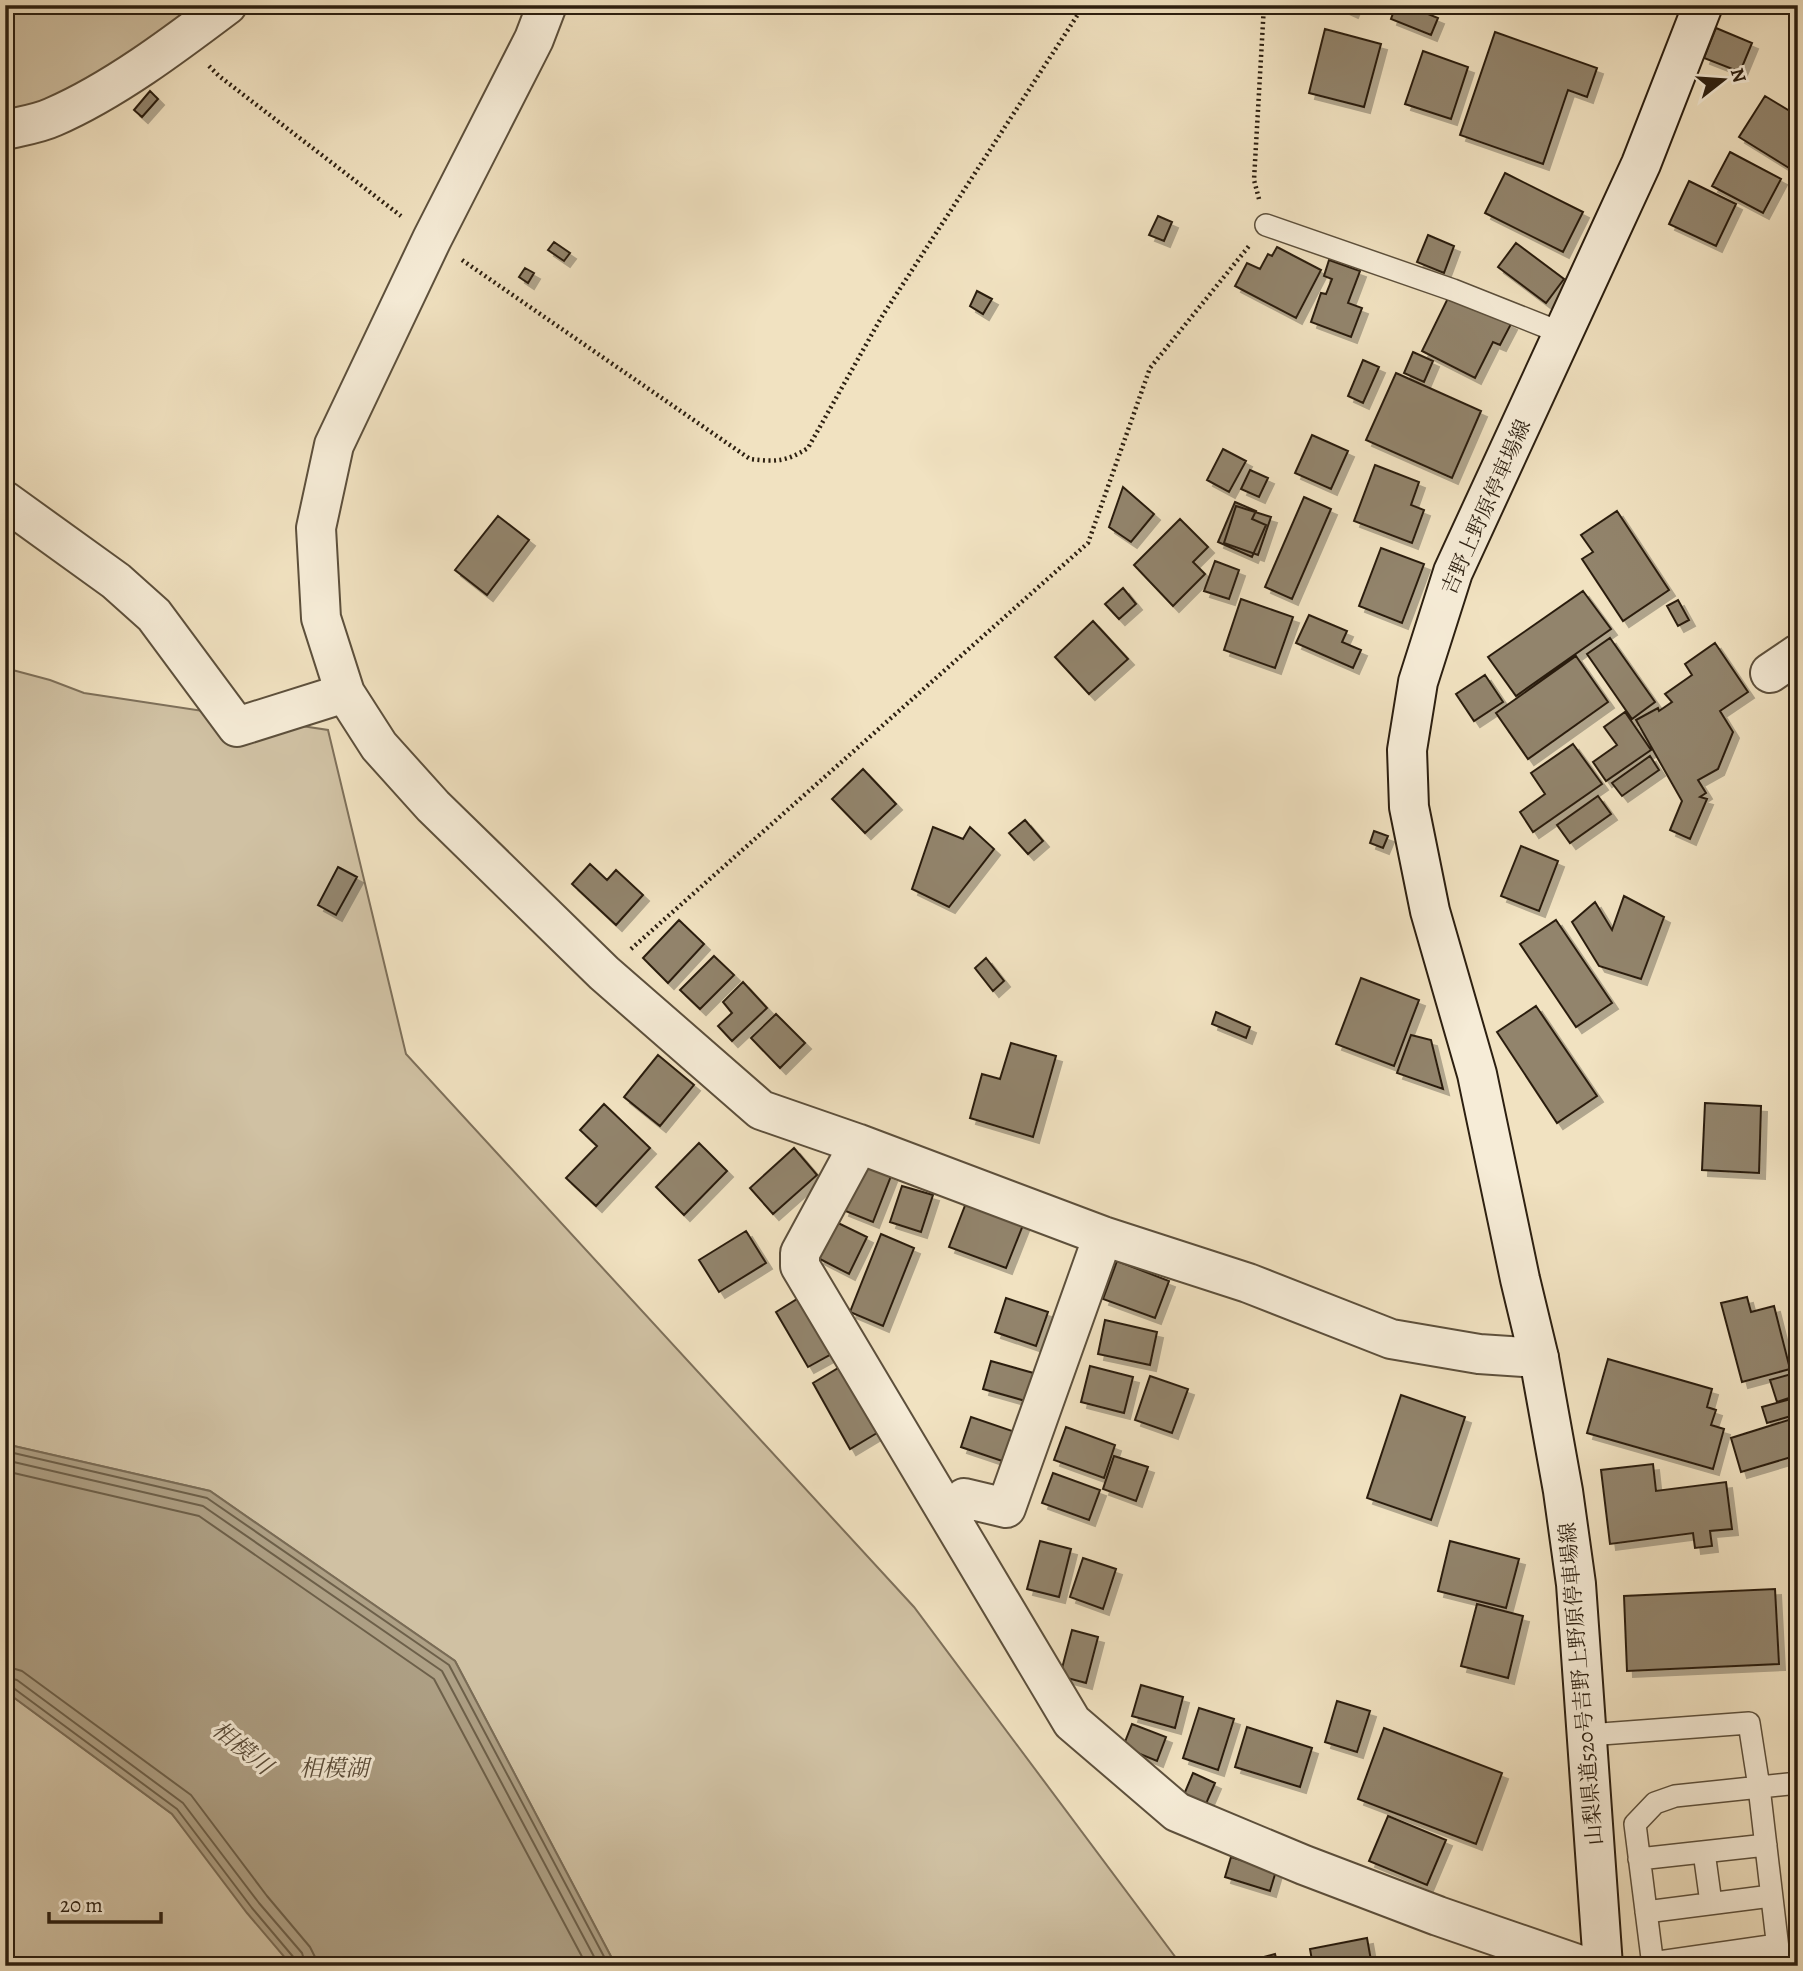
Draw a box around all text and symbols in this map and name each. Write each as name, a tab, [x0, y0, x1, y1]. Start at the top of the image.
north arrow	[1688, 46, 1758, 116]
text: N	[1724, 65, 1753, 86]
street label: 吉野上野原停車場線	[1435, 415, 1537, 599]
street label: 山梨県道520号吉野上野原停車場線	[1553, 1521, 1609, 1847]
water label: 相模川	[205, 1714, 281, 1784]
water label: 相模湖	[300, 1753, 373, 1784]
scale bar	[49, 1880, 161, 1924]
text: 20 m	[60, 1891, 103, 1919]

